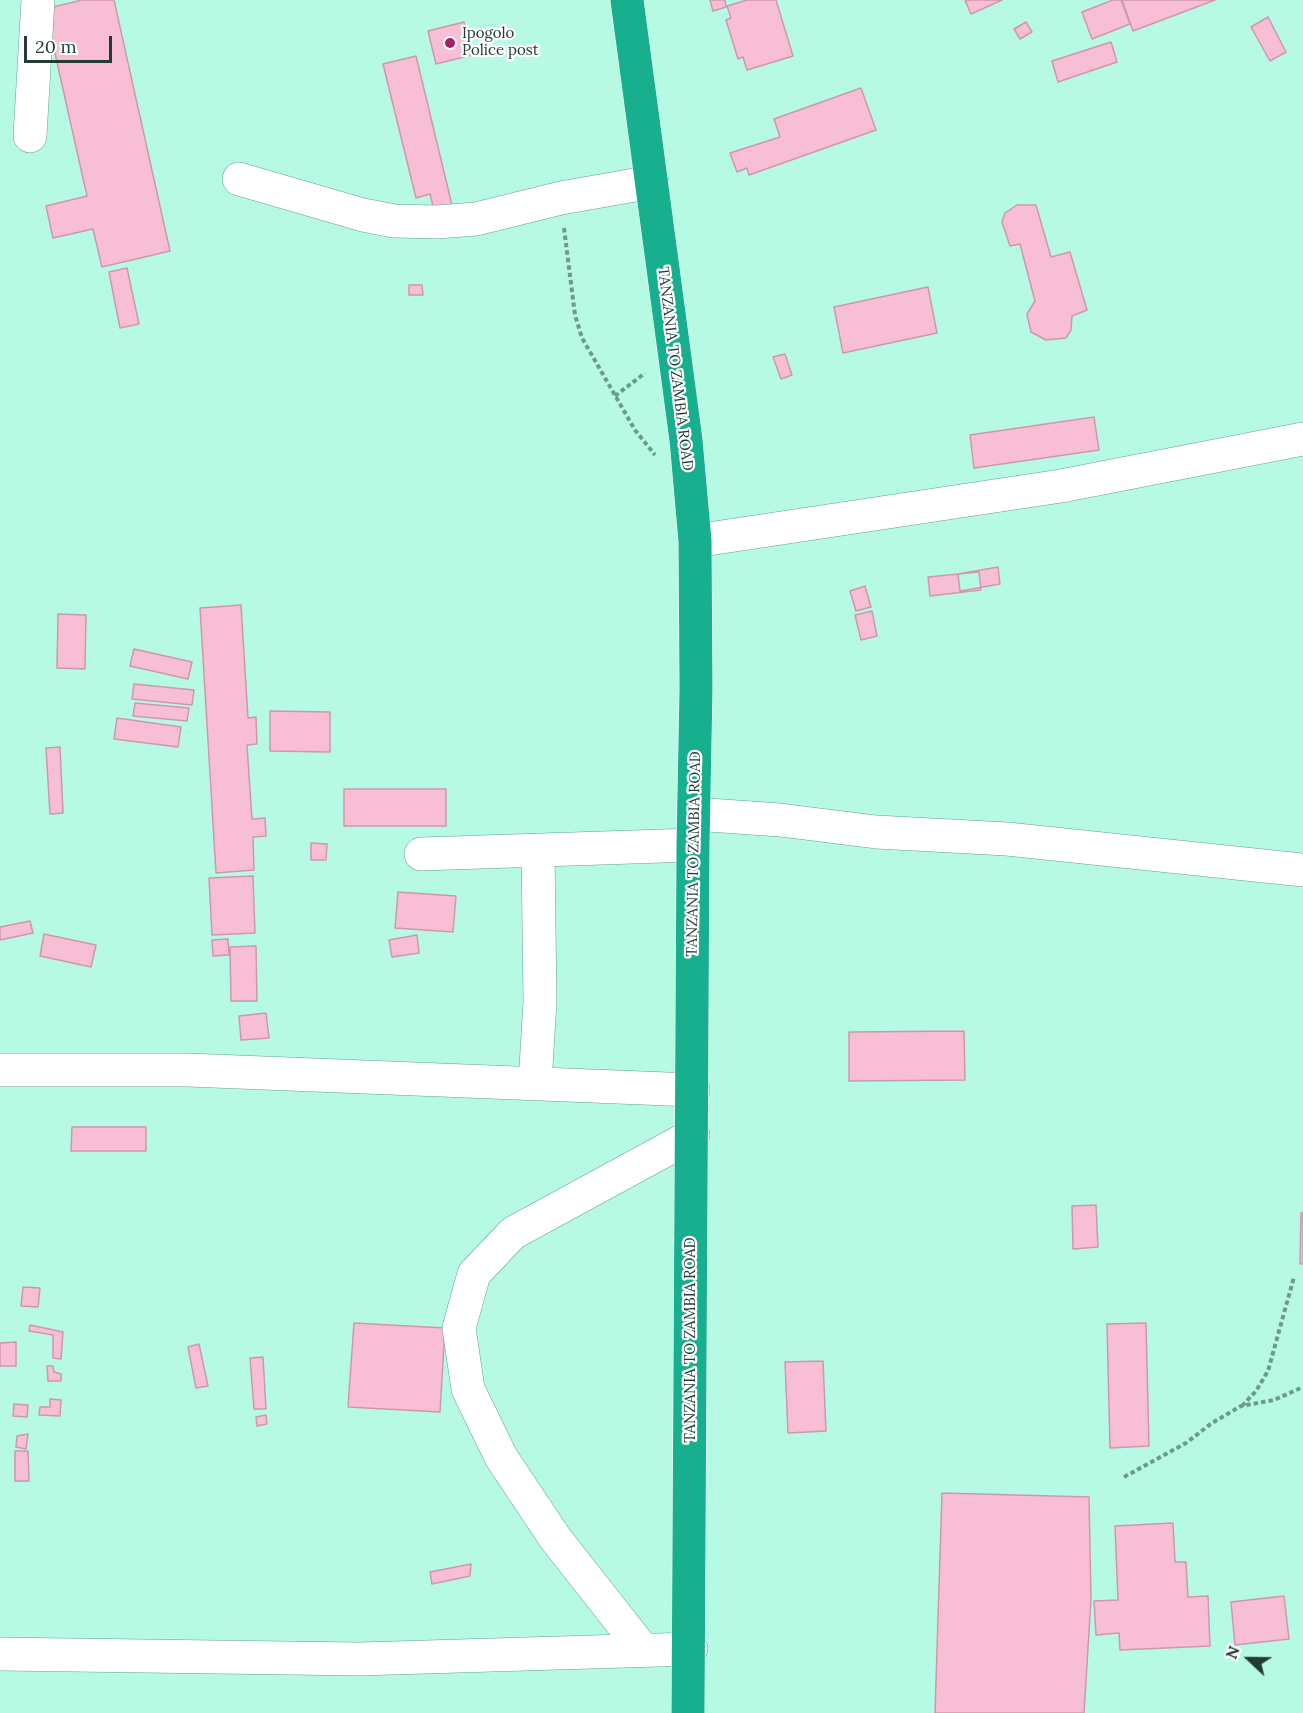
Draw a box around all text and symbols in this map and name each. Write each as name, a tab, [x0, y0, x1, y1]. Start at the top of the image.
scale bar	[27, 24, 116, 62]
place label: Ipogolo Police post	[462, 25, 538, 60]
text: 20 m	[35, 35, 77, 58]
marker: Ipogolo Police post	[443, 36, 457, 50]
street label: TANZANIA TO ZAMBIA ROAD	[654, 266, 696, 472]
street label: TANZANIA TO ZAMBIA ROAD	[683, 751, 705, 957]
street label: TANZANIA TO ZAMBIA ROAD	[682, 1237, 700, 1443]
north arrow	[1219, 1629, 1279, 1689]
text: N	[1221, 1643, 1244, 1662]

